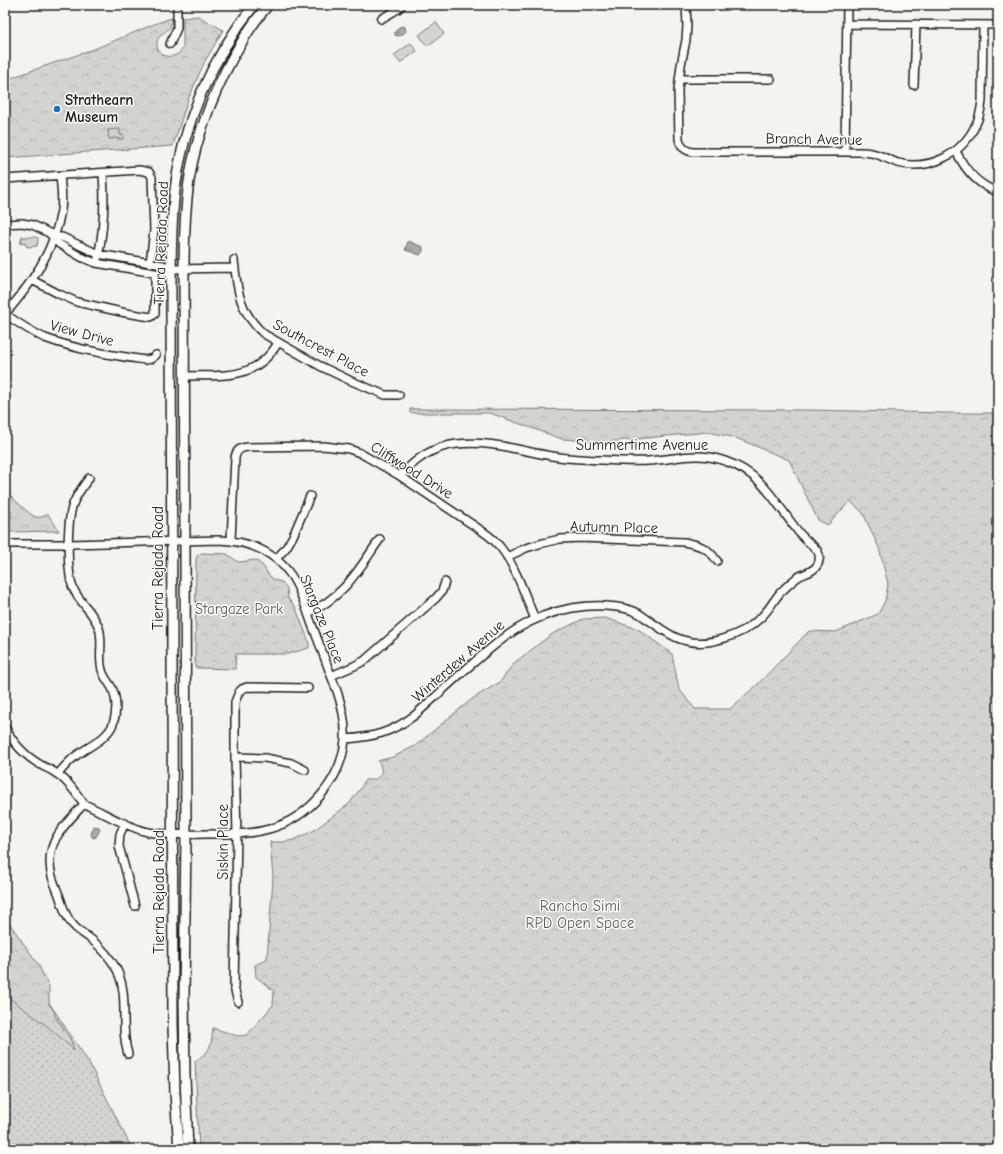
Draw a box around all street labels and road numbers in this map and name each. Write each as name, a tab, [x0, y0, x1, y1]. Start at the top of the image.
street label: Branch Avenue	[765, 129, 863, 149]
street label: Tierra Rejada Road	[150, 181, 172, 305]
street label: Southcrest Place	[270, 315, 373, 381]
street label: View Drive	[48, 316, 116, 350]
street label: Summertime Avenue	[576, 436, 709, 454]
street label: Cliffwood Drive	[367, 437, 457, 503]
street label: Tierra Rejada Road	[149, 506, 167, 630]
street label: Autumn Place	[570, 517, 659, 537]
street label: Stargaze Place	[296, 572, 348, 666]
street label: Winterdew Avenue	[408, 616, 508, 706]
street label: Siskin Place	[214, 803, 232, 880]
street label: Tierra Rejada Road	[150, 830, 168, 954]

